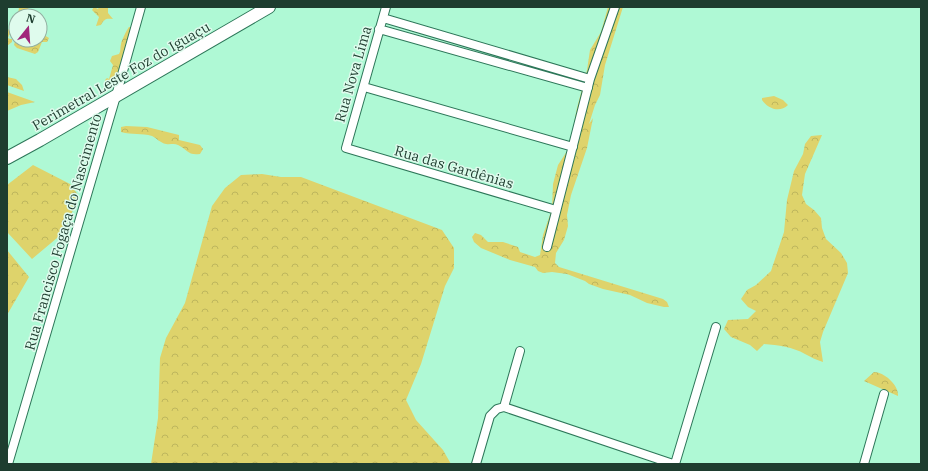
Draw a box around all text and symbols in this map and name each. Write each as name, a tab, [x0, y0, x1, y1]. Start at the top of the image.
north arrow	[8, 8, 48, 48]
text: N	[25, 10, 37, 26]
street label: Perimetral Leste Foz do Iguaçu	[29, 17, 213, 134]
street label: Rua Nova Lima	[331, 23, 375, 124]
street label: Rua Francisco Fogaça do Nascimento	[21, 111, 106, 352]
street label: Rua das Gardênias	[392, 141, 516, 193]

